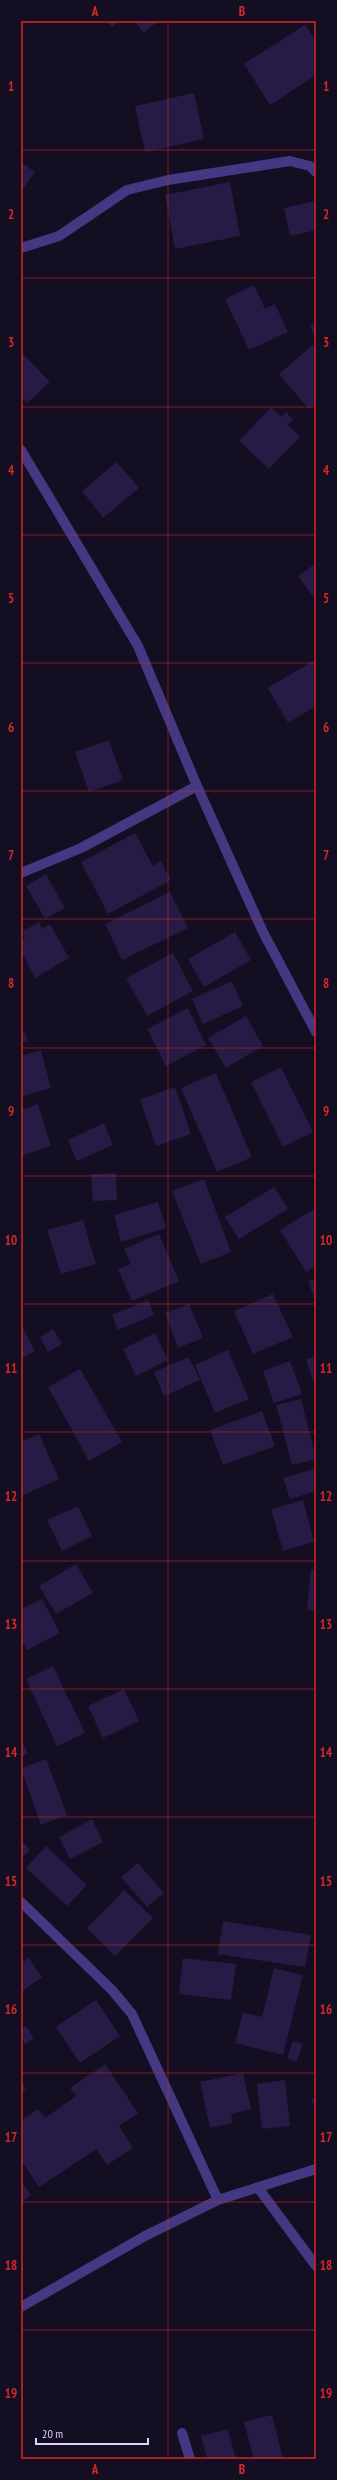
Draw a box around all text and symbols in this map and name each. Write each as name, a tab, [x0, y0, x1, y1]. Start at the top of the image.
text: A	[91, 3, 99, 20]
text: B	[239, 3, 245, 20]
text: 1	[8, 78, 14, 95]
text: 1	[323, 78, 329, 95]
text: 2	[8, 206, 14, 223]
text: 2	[323, 206, 329, 223]
text: 3	[8, 334, 14, 351]
text: 3	[323, 334, 329, 351]
text: 4	[8, 462, 15, 479]
text: 4	[323, 462, 330, 479]
text: 5	[8, 590, 14, 607]
text: 5	[323, 590, 329, 607]
text: 6	[8, 719, 14, 736]
text: 6	[323, 719, 329, 736]
text: 7	[8, 847, 14, 864]
text: 7	[323, 847, 329, 864]
text: 8	[8, 975, 14, 992]
text: 8	[323, 975, 329, 992]
text: 9	[8, 1103, 14, 1120]
text: 9	[323, 1103, 329, 1120]
text: 10	[5, 1232, 17, 1249]
text: 10	[320, 1232, 332, 1249]
text: 11	[5, 1360, 17, 1377]
text: 11	[320, 1360, 332, 1377]
text: 12	[5, 1488, 17, 1505]
text: 12	[320, 1488, 332, 1505]
text: 13	[5, 1616, 17, 1633]
text: 13	[320, 1616, 332, 1633]
text: 14	[5, 1744, 18, 1761]
text: 14	[320, 1744, 333, 1761]
text: 15	[5, 1873, 17, 1890]
text: 15	[320, 1873, 332, 1890]
text: 16	[5, 2001, 17, 2018]
text: 16	[320, 2001, 332, 2018]
text: 17	[5, 2129, 17, 2146]
text: 17	[320, 2129, 332, 2146]
text: 18	[5, 2257, 17, 2274]
text: 18	[320, 2257, 332, 2274]
text: 19	[5, 2385, 17, 2402]
text: 19	[320, 2385, 332, 2402]
scale bar	[36, 2420, 148, 2446]
text: 20 m	[42, 2426, 63, 2441]
text: A	[91, 2461, 99, 2478]
text: B	[239, 2461, 245, 2478]

